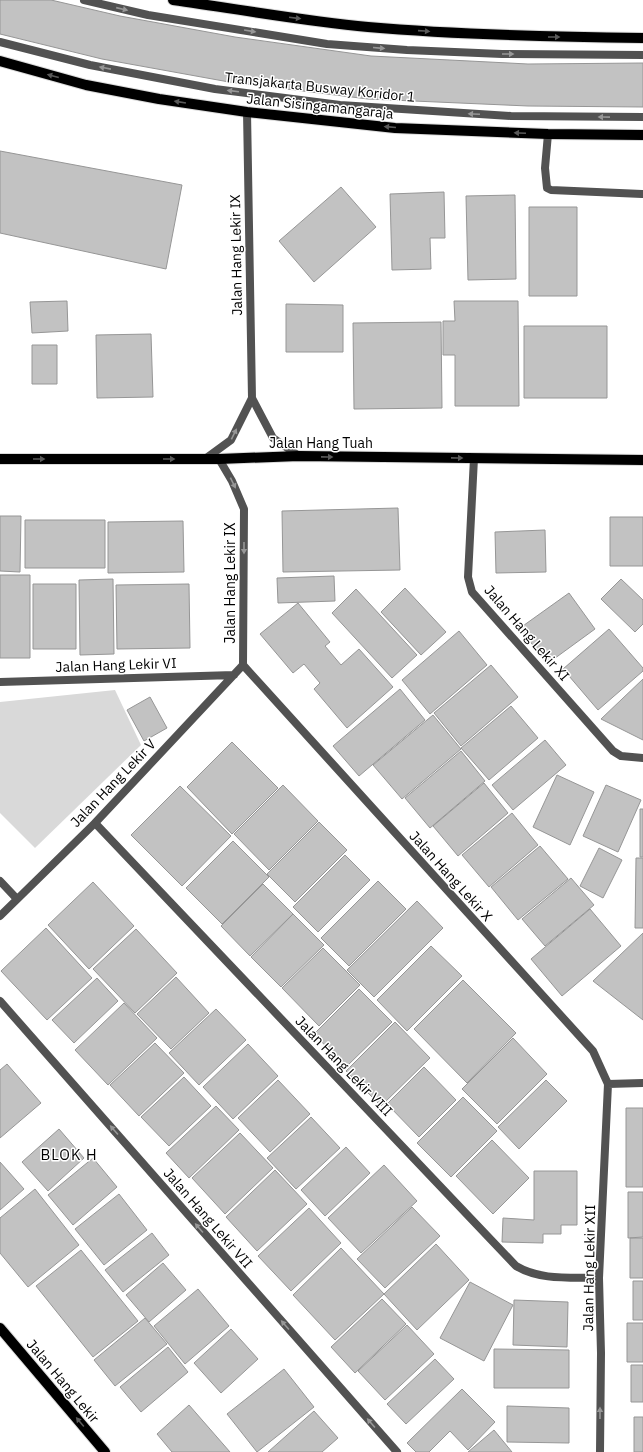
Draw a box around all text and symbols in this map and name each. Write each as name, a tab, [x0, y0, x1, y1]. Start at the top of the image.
one-way arrow	[116, 6, 128, 12]
one-way arrow	[289, 15, 301, 21]
one-way arrow	[418, 27, 430, 34]
one-way arrow	[244, 28, 256, 34]
one-way arrow	[548, 34, 561, 40]
one-way arrow	[373, 44, 385, 51]
one-way arrow	[502, 51, 515, 57]
one-way arrow	[99, 65, 111, 71]
street label: Transjakarta Busway Koridor 1	[224, 68, 416, 106]
one-way arrow	[47, 73, 59, 79]
one-way arrow	[227, 88, 239, 95]
street label: Jalan Sisingamangaraja	[246, 89, 395, 123]
one-way arrow	[174, 99, 186, 105]
one-way arrow	[468, 110, 480, 117]
one-way arrow	[597, 114, 610, 120]
one-way arrow	[384, 124, 396, 131]
one-way arrow	[514, 130, 526, 137]
street label: Jalan Hang Lekir IX	[226, 194, 246, 316]
one-way arrow	[231, 429, 237, 440]
street label: Jalan Hang Tuah	[269, 434, 373, 452]
one-way arrow	[321, 454, 334, 460]
one-way arrow	[451, 455, 464, 461]
one-way arrow	[33, 456, 46, 462]
one-way arrow	[163, 456, 176, 462]
one-way arrow	[230, 478, 236, 489]
street label: Jalan Hang Lekir IX	[221, 522, 239, 644]
one-way arrow	[241, 542, 247, 555]
street label: Jalan Hang Lekir XI	[480, 581, 574, 685]
street label: Jalan Hang Lekir VI	[55, 654, 177, 676]
street label: Jalan Hang Lekir V	[66, 735, 160, 831]
street label: Jalan Hang Lekir X	[406, 827, 497, 925]
street label: Jalan Hang Lekir VIII	[292, 1012, 396, 1120]
one-way arrow	[109, 1125, 118, 1135]
district label: BLOK H	[40, 1145, 98, 1164]
street label: Jalan Hang Lekir VII	[160, 1164, 256, 1272]
street label: Jalan Hang Lekir XII	[579, 1204, 599, 1332]
one-way arrow	[195, 1222, 204, 1233]
one-way arrow	[281, 1320, 290, 1330]
street label: Jalan Hang Lekir	[23, 1335, 103, 1427]
one-way arrow	[597, 1406, 603, 1419]
one-way arrow	[76, 1417, 85, 1428]
one-way arrow	[367, 1417, 376, 1428]

